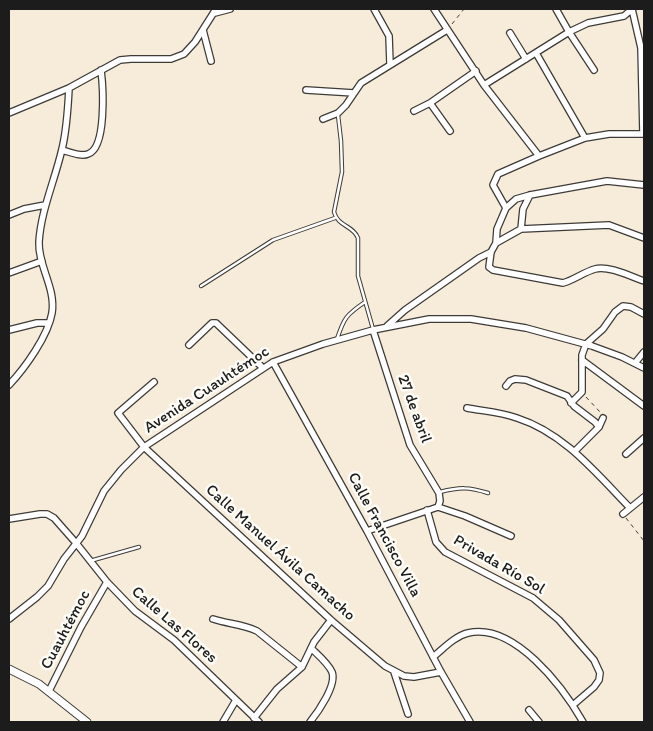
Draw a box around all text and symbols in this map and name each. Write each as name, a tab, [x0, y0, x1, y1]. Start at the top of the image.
street label: Avenida Cuauhtémoc	[141, 342, 273, 438]
street label: 27 de abril	[393, 372, 435, 446]
street label: Calle Francisco Villa	[343, 469, 425, 601]
street label: Calle Manuel Ávila Camacho	[201, 481, 359, 625]
street label: Privada Río Sol	[450, 531, 548, 599]
street label: Calle Las Flores	[127, 582, 221, 668]
street label: Cuauhtémoc	[37, 587, 95, 673]

